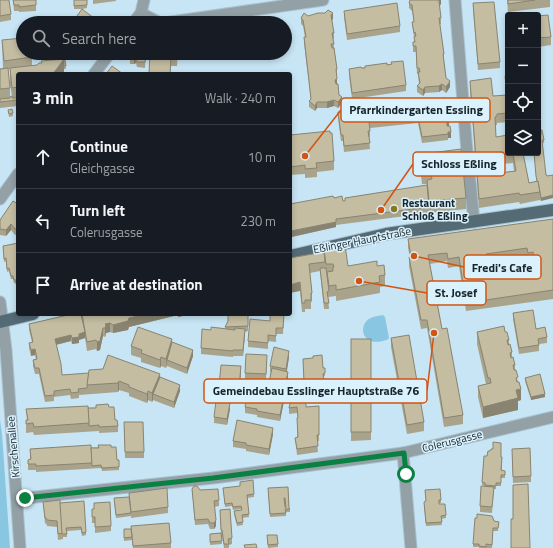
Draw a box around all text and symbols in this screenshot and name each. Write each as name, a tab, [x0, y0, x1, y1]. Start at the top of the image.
map controls	[505, 12, 541, 156]
button: +	[505, 12, 541, 48]
search box	[16, 16, 292, 60]
icon: search	[30, 27, 52, 49]
text: Search here	[62, 27, 136, 50]
button: −	[505, 48, 541, 84]
button: locate	[505, 84, 541, 120]
text: 3 min	[32, 85, 73, 111]
text: Walk · 240 m	[205, 88, 276, 108]
callout: Pfarrkindergarten Essling	[341, 98, 490, 122]
text: Pfarrkindergarten Essling	[349, 100, 483, 119]
button: layers	[505, 120, 541, 156]
text: Continue	[70, 135, 128, 158]
icon: ahead	[32, 146, 54, 168]
text: 10 m	[248, 147, 276, 167]
callout: Schloss Eßling	[413, 152, 505, 176]
text: Schloss Eßling	[421, 154, 497, 173]
text: Gleichgasse	[70, 158, 135, 178]
place label: Restaurant Schloß Eßling	[402, 195, 468, 224]
text: Turn left	[70, 199, 125, 222]
marker: Restaurant Schloß Eßling	[389, 204, 399, 214]
icon: left	[32, 210, 54, 232]
text: 230 m	[240, 211, 276, 231]
text: Colerusgasse	[70, 222, 143, 242]
street label: Eßlinger Hauptstraße	[312, 223, 413, 257]
callout: Fredi's Cafe	[464, 255, 541, 279]
text: Fredi's Cafe	[472, 258, 532, 277]
text: Arrive at destination	[70, 273, 203, 296]
icon: arrive	[32, 274, 54, 296]
callout: St. Josef	[427, 281, 486, 305]
text: St. Josef	[435, 283, 478, 302]
callout: Gemeindebau Esslinger Hauptstraße 76	[204, 379, 427, 403]
text: Gemeindebau Esslinger Hauptstraße 76	[213, 381, 420, 400]
street label: Kirschenallee	[2, 415, 24, 478]
street label: Colerusgasse	[420, 426, 484, 456]
route start	[397, 465, 415, 483]
route end	[16, 489, 34, 507]

